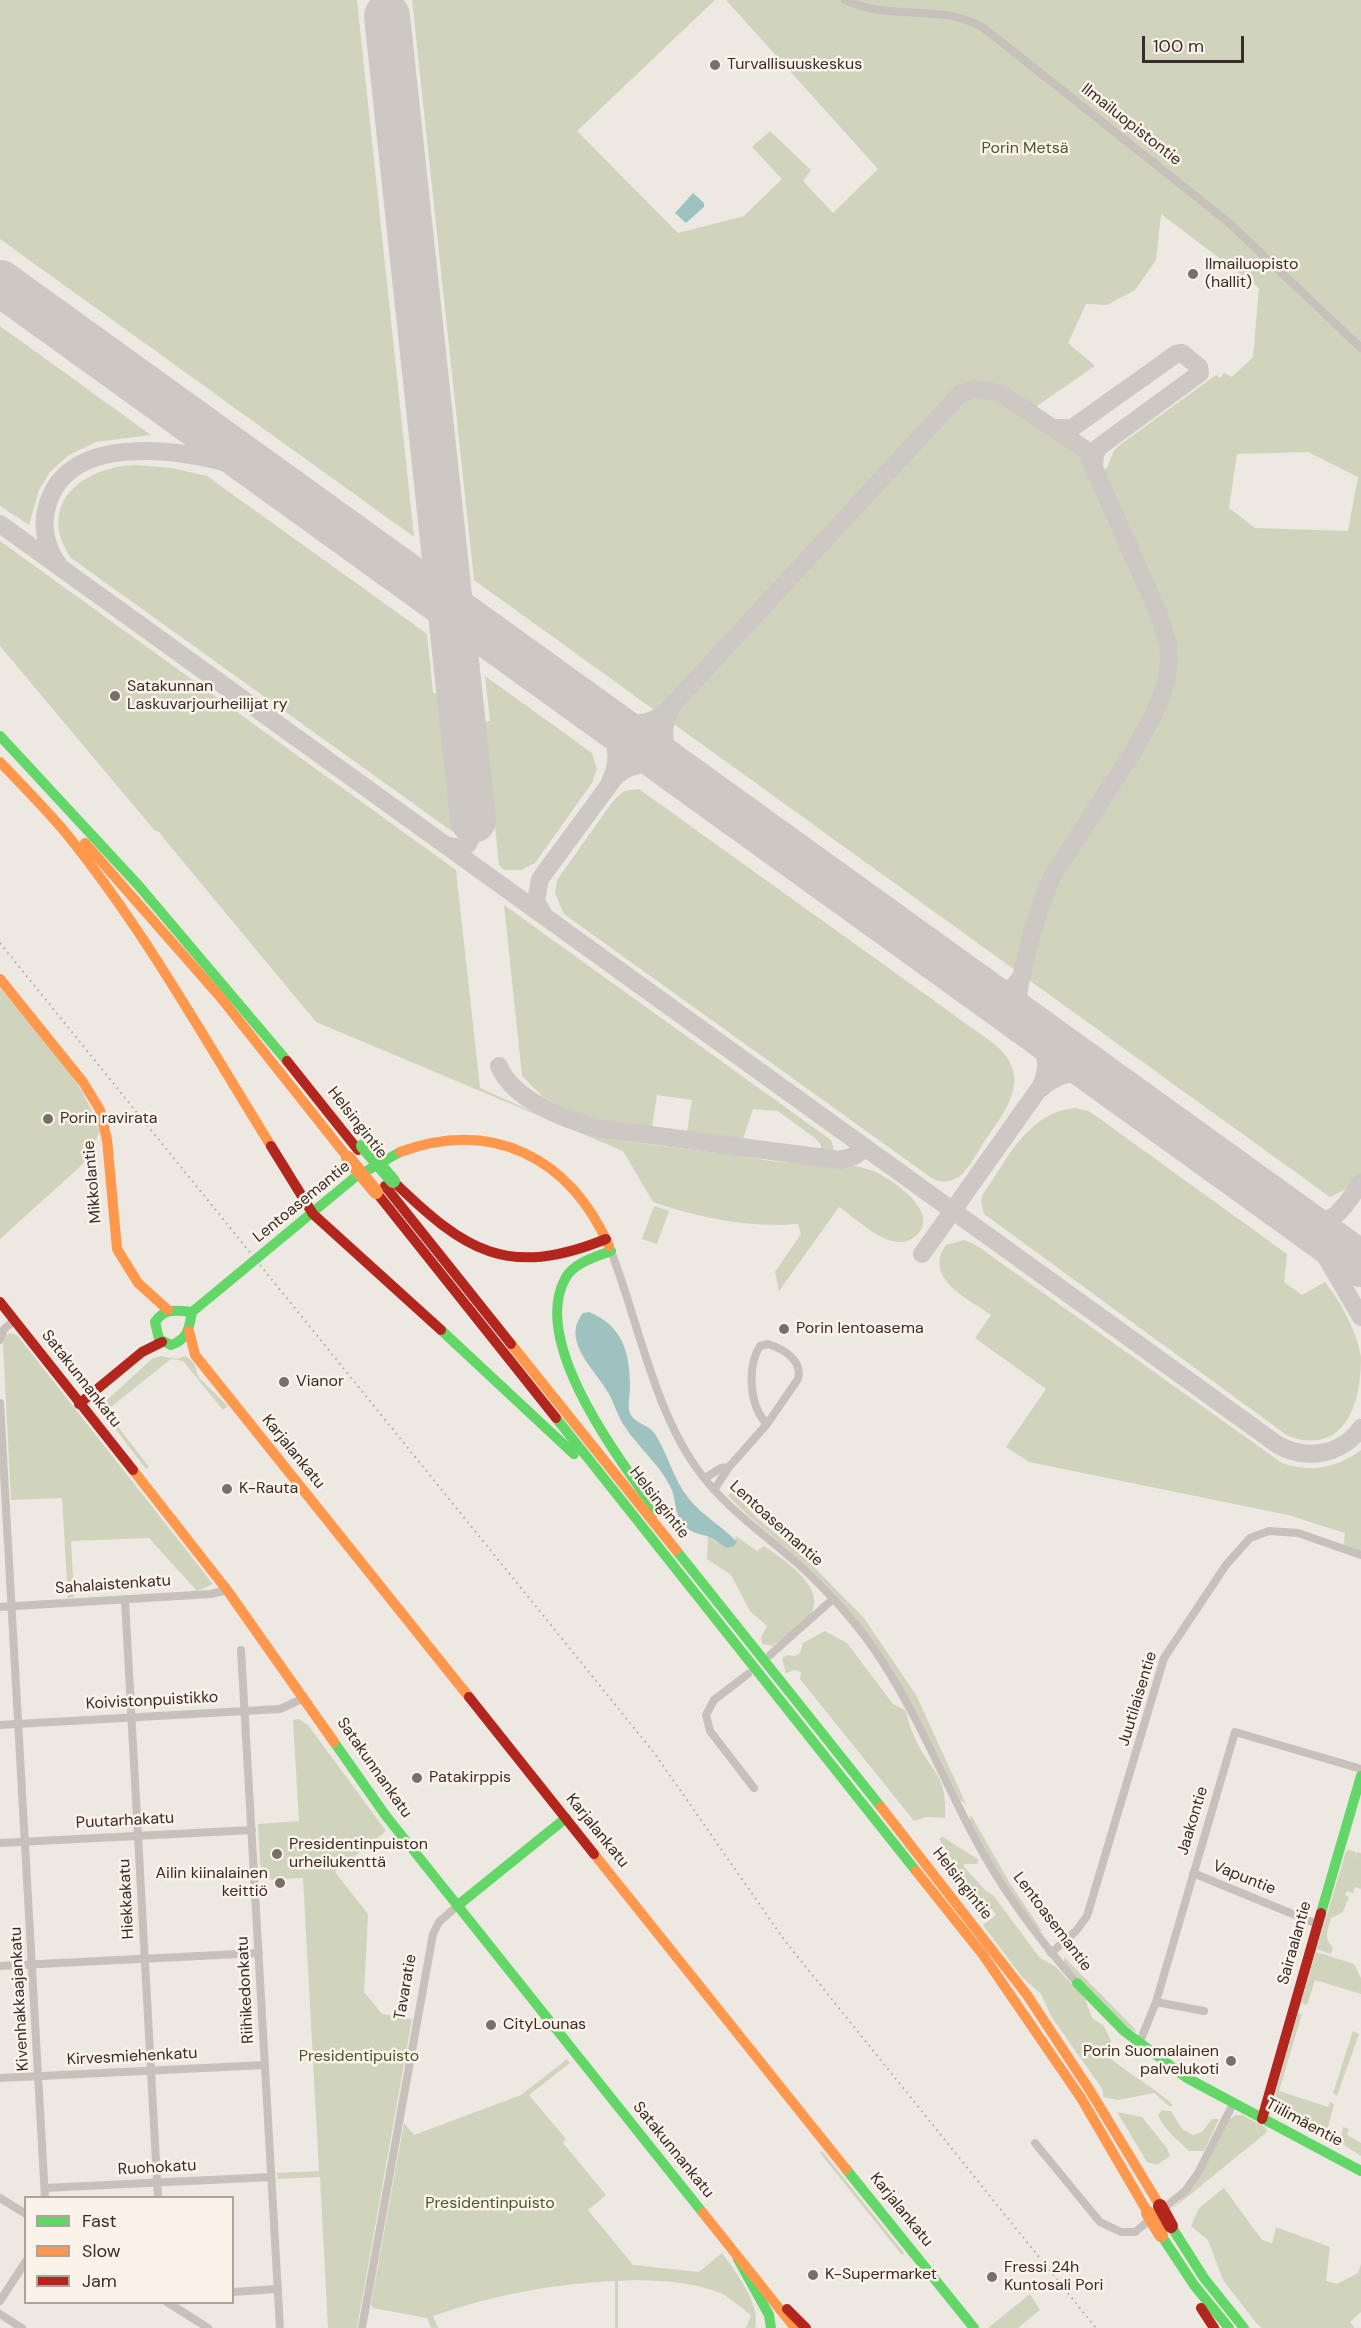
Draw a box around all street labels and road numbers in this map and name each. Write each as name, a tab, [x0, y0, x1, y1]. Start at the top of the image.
street label: Ilmailuopistontie	[1077, 80, 1185, 170]
street label: Helsingintie	[323, 1083, 391, 1163]
street label: Mikkolantie	[80, 1140, 106, 1224]
street label: Lentoasemantie	[250, 1157, 354, 1247]
street label: Satakunnankatu	[37, 1327, 125, 1431]
street label: Karjalankatu	[257, 1411, 329, 1493]
street label: Helsingintie	[625, 1463, 693, 1543]
street label: Lentoasemantie	[725, 1477, 827, 1571]
street label: Sahalaistenkatu	[55, 1571, 171, 1599]
street label: Juutilaisentie	[1114, 1649, 1162, 1749]
street label: Koivistonpuistikko	[85, 1688, 219, 1714]
street label: Satakunnankatu	[332, 1714, 416, 1822]
street label: Jaakontie	[1173, 1784, 1213, 1858]
street label: Karjalankatu	[561, 1790, 633, 1872]
street label: Puutarhakatu	[75, 1809, 175, 1833]
street label: Helsingintie	[928, 1844, 996, 1924]
street label: Vapuntie	[1210, 1857, 1278, 1899]
street label: Hiekkakatu	[115, 1858, 139, 1940]
street label: Lentoasemantie	[1009, 1869, 1095, 1975]
street label: Sairaalantie	[1274, 1899, 1316, 1987]
street label: Kivenhakkaajankatu	[7, 1926, 33, 2072]
street label: Riihikedonkatu	[234, 1936, 258, 2044]
street label: Tavaratie	[391, 1953, 421, 2021]
street label: Kirvesmiehenkatu	[66, 2044, 198, 2070]
street label: Tiilimäentie	[1262, 2095, 1346, 2151]
street label: Satakunnankatu	[628, 2098, 718, 2202]
street label: Ruohokatu	[117, 2156, 197, 2180]
street label: Karjalankatu	[865, 2169, 937, 2251]

